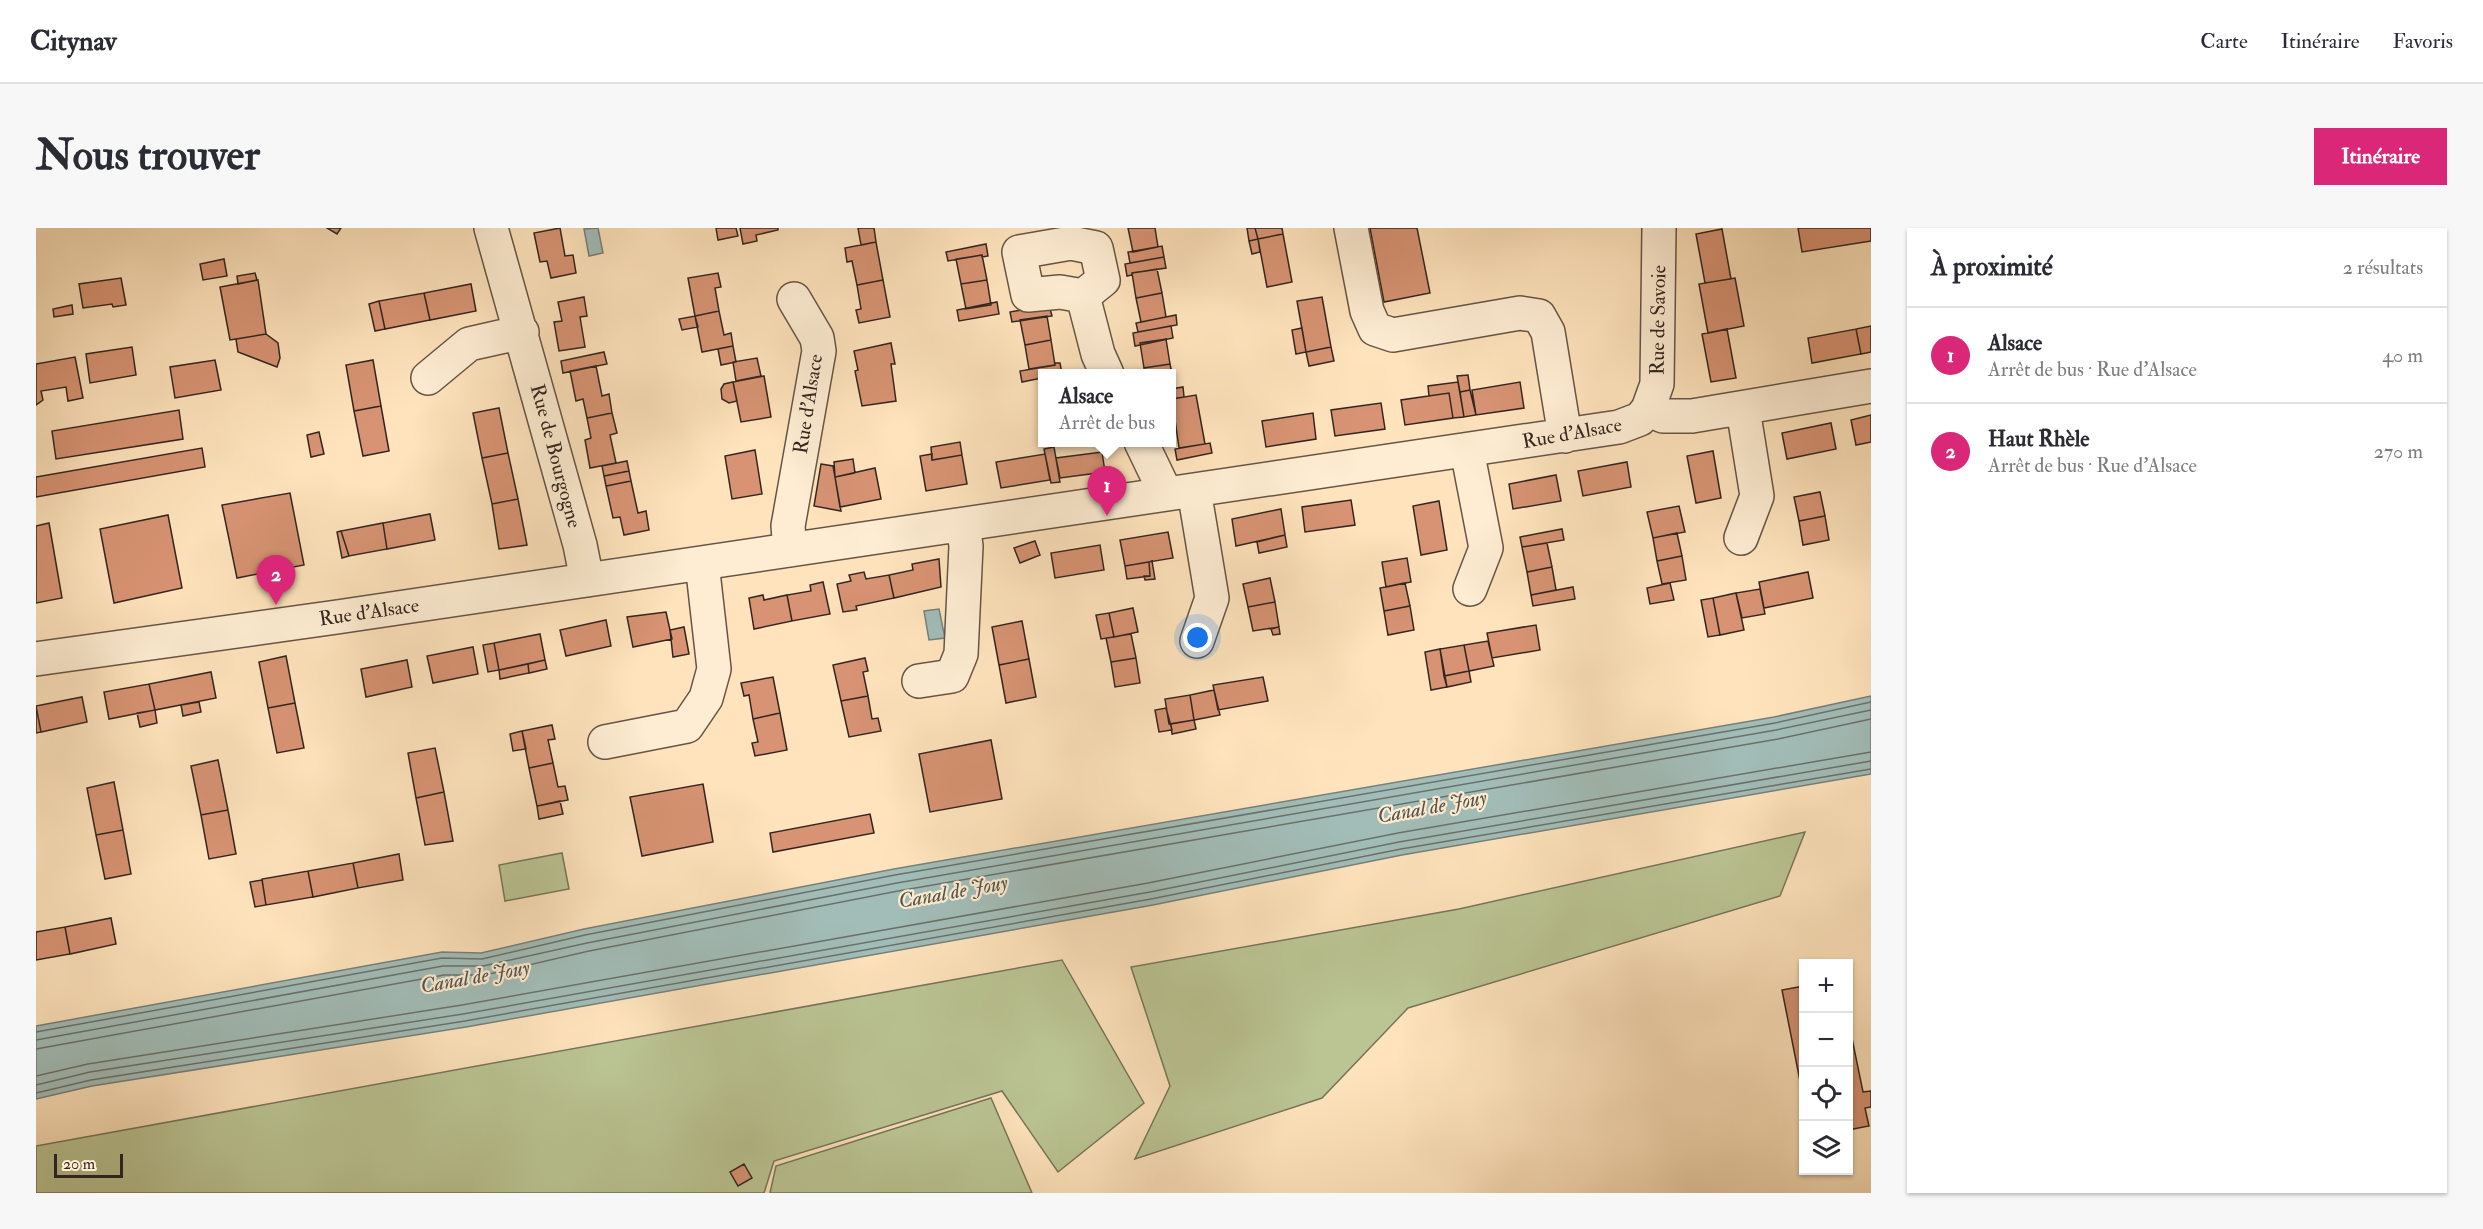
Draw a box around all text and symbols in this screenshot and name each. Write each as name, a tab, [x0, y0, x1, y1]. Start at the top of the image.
text: Citynav	[30, 24, 117, 59]
text: Carte	[2200, 28, 2248, 55]
text: Itinéraire	[2281, 28, 2359, 55]
text: Favoris	[2392, 28, 2453, 55]
button: Itinéraire	[2314, 128, 2447, 185]
text: Nous trouver	[36, 130, 260, 182]
text: À proximité	[1931, 251, 2053, 283]
text: 2 résultats	[2343, 255, 2423, 280]
street label: Rue de Savoie	[1645, 265, 1671, 375]
text: Alsace	[1988, 329, 2042, 357]
text: 1	[1947, 343, 1954, 368]
text: 40 m	[2382, 343, 2423, 368]
street label: Rue d'Alsace	[788, 352, 828, 456]
text: Arrêt de bus · Rue d'Alsace	[1988, 357, 2197, 382]
popup	[1038, 369, 1176, 447]
street label: Rue de Bourgogne	[525, 381, 587, 531]
text: Alsace	[1059, 382, 1113, 410]
text: Arrêt de bus	[1059, 410, 1155, 435]
street label: Rue d'Alsace	[1520, 412, 1624, 454]
text: Haut Rhèle	[1988, 425, 2089, 453]
text: 2	[1945, 439, 1956, 464]
text: 270 m	[2374, 439, 2423, 464]
text: Arrêt de bus · Rue d'Alsace	[1988, 453, 2197, 478]
pin: 1	[1088, 466, 1126, 516]
pin: 2	[256, 556, 296, 605]
street label: Rue d'Alsace	[317, 593, 421, 631]
your location	[1183, 623, 1212, 652]
water label: Canal de Jouy	[1375, 784, 1490, 830]
water label: Canal de Jouy	[896, 869, 1011, 915]
water label: Canal de Jouy	[418, 954, 533, 1000]
map controls	[1799, 959, 1853, 1175]
button: +	[1799, 959, 1853, 1013]
button: −	[1799, 1013, 1853, 1067]
button: locate	[1799, 1067, 1853, 1121]
button: layers	[1799, 1121, 1853, 1175]
scale bar	[54, 1151, 123, 1178]
text: 20 m	[63, 1154, 95, 1174]

